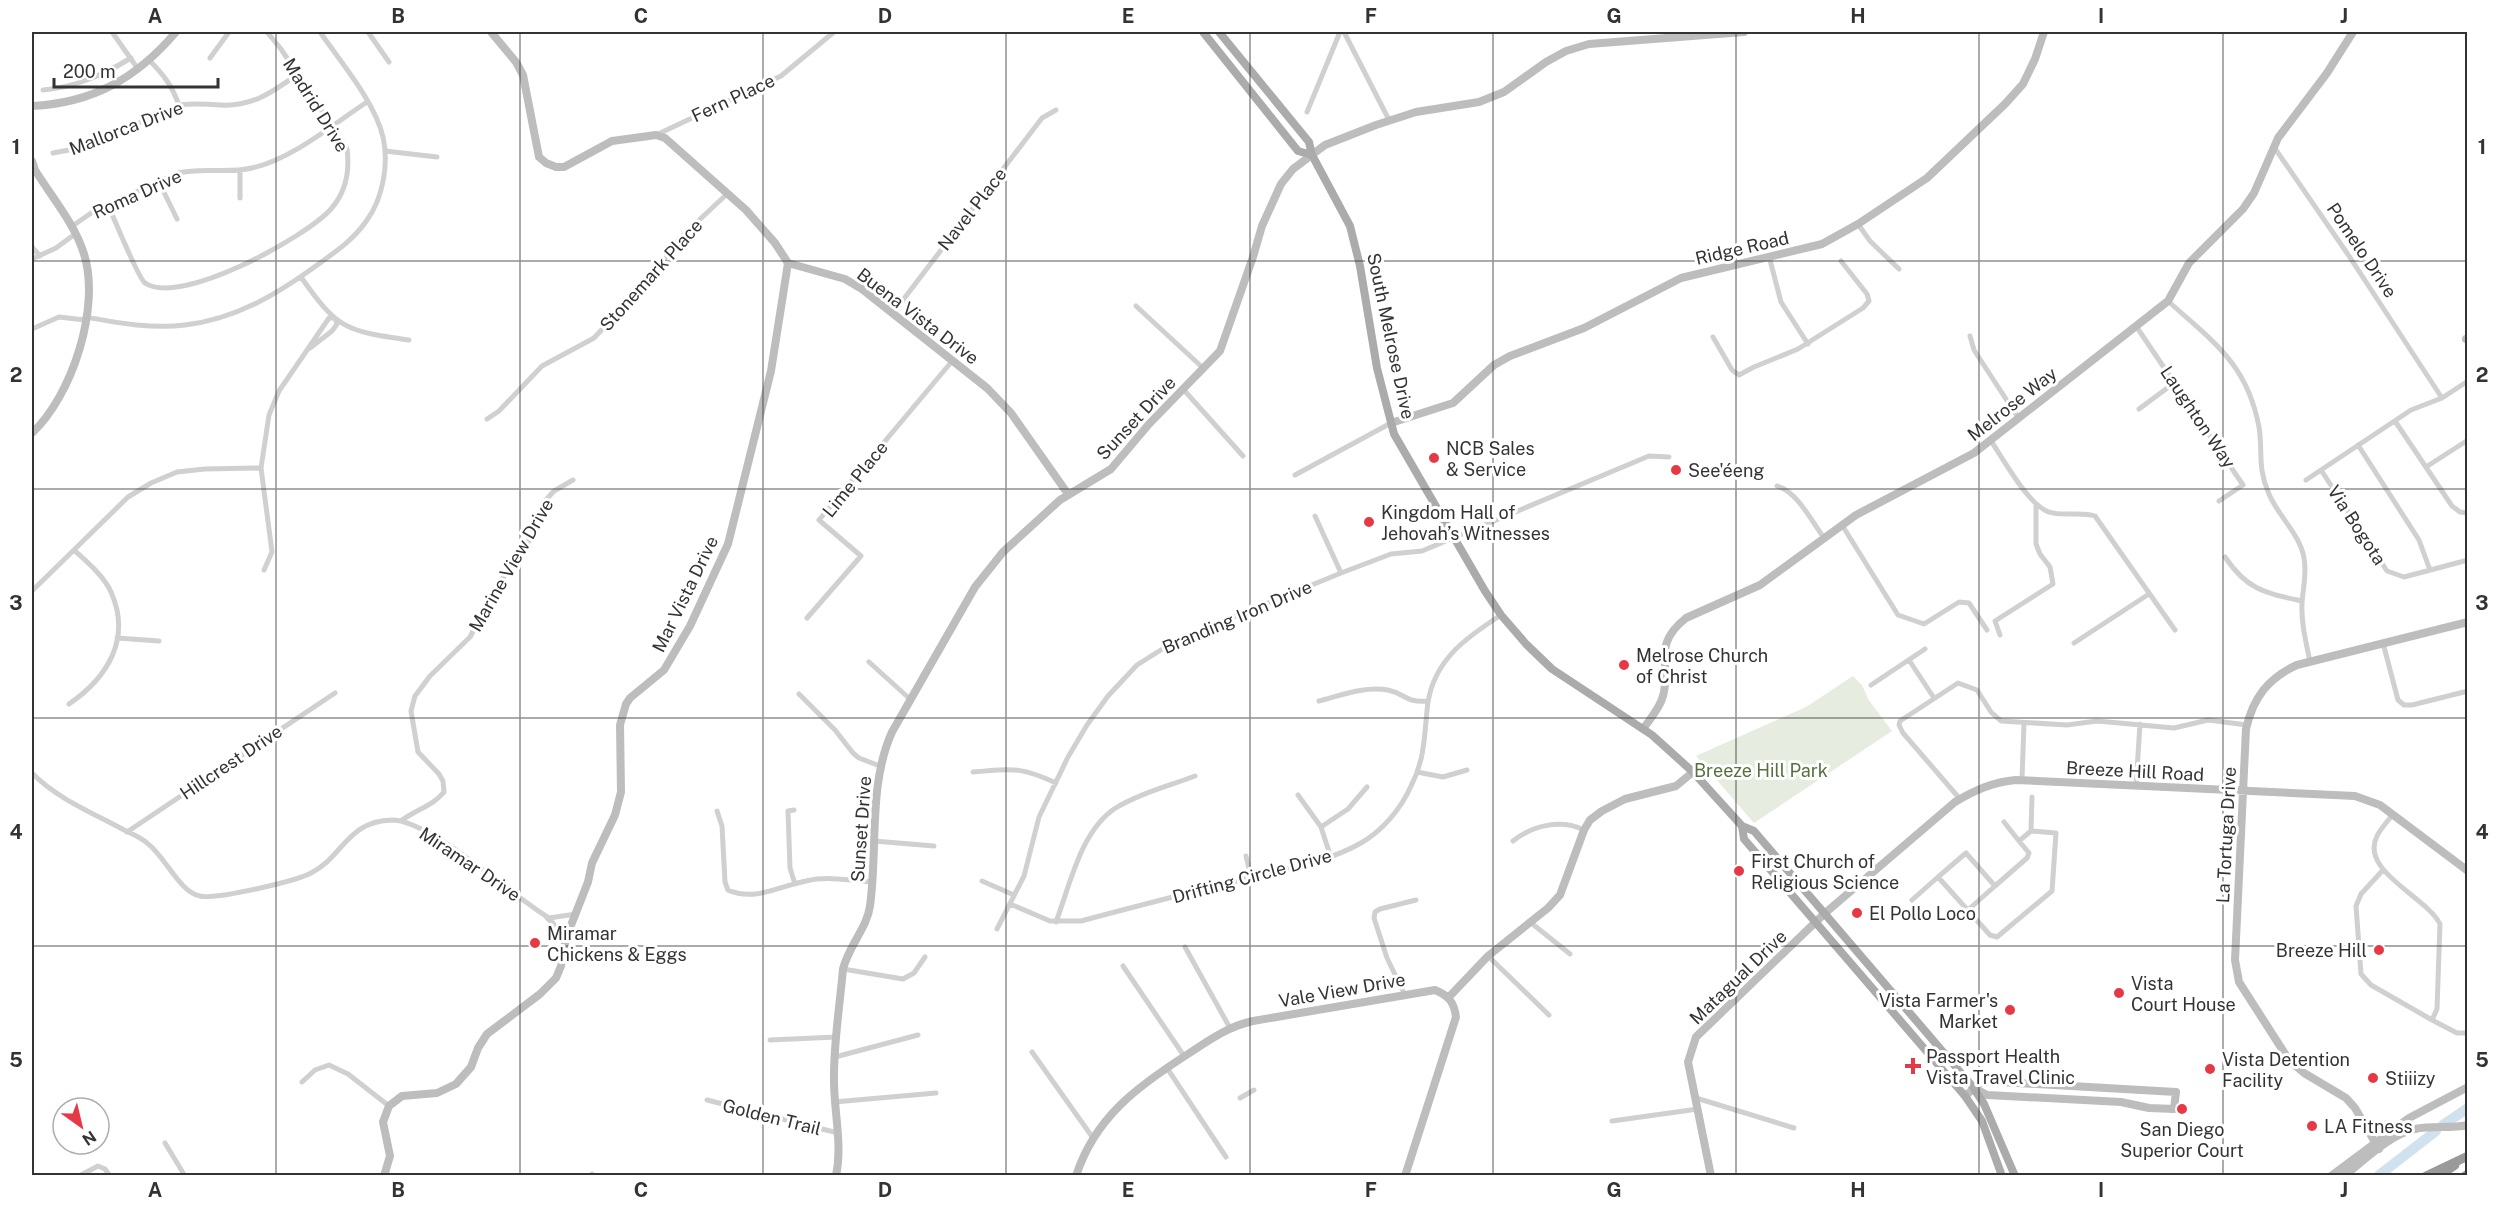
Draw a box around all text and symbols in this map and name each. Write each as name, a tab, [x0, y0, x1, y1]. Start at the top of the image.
text: A	[148, 4, 162, 28]
text: B	[391, 4, 405, 28]
text: C	[634, 4, 648, 28]
text: D	[878, 4, 892, 28]
text: E	[1122, 4, 1134, 28]
text: F	[1365, 4, 1377, 28]
text: G	[1606, 4, 1622, 28]
text: H	[1850, 4, 1866, 28]
text: I	[2098, 4, 2104, 28]
text: J	[2340, 4, 2348, 28]
scale bar	[54, 51, 218, 89]
street label: Madrid Drive	[279, 54, 353, 156]
text: 200 m	[63, 61, 116, 82]
street label: Fern Place	[688, 70, 778, 126]
street label: Mallorca Drive	[66, 97, 186, 159]
text: 1	[12, 135, 20, 159]
text: 1	[2478, 135, 2486, 159]
street label: Navel Place	[933, 164, 1011, 254]
street label: Roma Drive	[89, 165, 185, 223]
street label: Pomelo Drive	[2323, 199, 2401, 301]
street label: Stonemark Place	[595, 215, 707, 335]
street label: Ridge Road	[1693, 227, 1791, 269]
street label: South Melrose Drive	[1363, 251, 1419, 421]
street label: Buena Vista Drive	[853, 263, 983, 369]
street label: Laughton Way	[2156, 362, 2240, 472]
text: 2	[10, 363, 22, 387]
street label: Melrose Way	[1963, 363, 2061, 445]
text: 2	[2476, 363, 2488, 387]
street label: Sunset Drive	[1092, 372, 1180, 464]
street label: Lime Place	[818, 437, 892, 521]
place label: NCB Sales & Service	[1446, 438, 1535, 480]
marker: NCB Sales & Service	[1427, 451, 1441, 465]
place label: See'éeng	[1688, 460, 1765, 481]
marker: See'éeng	[1669, 463, 1683, 477]
street label: Via Bogota	[2323, 481, 2391, 569]
street label: Marine View Drive	[464, 495, 558, 635]
place label: Kingdom Hall of Jehovah’s Witnesses	[1381, 502, 1550, 544]
marker: Kingdom Hall of Jehovah’s Witnesses	[1362, 515, 1376, 529]
street label: Mar Vista Drive	[648, 532, 722, 656]
street label: Branding Iron Drive	[1159, 576, 1315, 658]
text: 3	[9, 591, 23, 615]
text: 3	[2475, 591, 2489, 615]
place label: Melrose Church of Christ	[1636, 645, 1768, 687]
marker: Melrose Church of Christ	[1617, 658, 1631, 672]
street label: Hillcrest Drive	[176, 720, 286, 804]
street label: Breeze Hill Road	[2065, 757, 2205, 785]
park label: Breeze Hill Park	[1694, 760, 1828, 781]
street label: La Tortuga Drive	[2212, 766, 2240, 904]
street label: Sunset Drive	[847, 775, 875, 883]
text: 4	[9, 820, 23, 844]
text: 4	[2475, 820, 2489, 844]
street label: Miramar Drive	[416, 823, 524, 905]
street label: Drifting Circle Drive	[1170, 845, 1334, 907]
place label: First Church of Religious Science	[1751, 851, 1899, 893]
marker: First Church of Religious Science	[1732, 864, 1746, 878]
place label: El Pollo Loco	[1869, 903, 1976, 924]
marker: El Pollo Loco	[1850, 906, 1864, 920]
place label: Miramar Chickens & Eggs	[547, 923, 687, 965]
street label: Matagual Drive	[1685, 925, 1791, 1029]
marker: Miramar Chickens & Eggs	[528, 936, 542, 950]
place label: Breeze Hill	[2276, 940, 2367, 961]
marker: Breeze Hill	[2372, 943, 2386, 957]
street label: Vale View Drive	[1277, 969, 1407, 1011]
place label: Vista Court House	[2131, 973, 2236, 1015]
marker: Vista Court House	[2112, 986, 2126, 1000]
place label: Vista Farmer's Market	[1879, 990, 1998, 1032]
marker: Vista Farmer's Market	[2003, 1003, 2017, 1017]
place label: Passport Health Vista Travel Clinic	[1926, 1046, 2075, 1088]
text: 5	[9, 1048, 23, 1072]
text: 5	[2475, 1048, 2489, 1072]
place label: Vista Detention Facility	[2222, 1049, 2350, 1091]
marker: Passport Health Vista Travel Clinic	[1904, 1057, 1922, 1075]
marker: Vista Detention Facility	[2203, 1062, 2217, 1076]
place label: Stiiizy	[2385, 1068, 2436, 1089]
marker: Stiiizy	[2366, 1071, 2380, 1085]
street label: Golden Trail	[721, 1095, 823, 1139]
north arrow	[51, 1096, 111, 1156]
marker: San Diego Superior Court	[2175, 1102, 2189, 1116]
place label: LA Fitness	[2324, 1116, 2413, 1137]
place label: San Diego Superior Court	[2120, 1119, 2244, 1161]
marker: LA Fitness	[2305, 1119, 2319, 1133]
text: N	[79, 1127, 100, 1149]
text: A	[148, 1178, 162, 1202]
text: B	[391, 1178, 405, 1202]
text: C	[634, 1178, 648, 1202]
text: D	[878, 1178, 892, 1202]
text: E	[1122, 1178, 1134, 1202]
text: F	[1365, 1178, 1377, 1202]
text: G	[1606, 1178, 1622, 1202]
text: H	[1850, 1178, 1866, 1202]
text: I	[2098, 1178, 2104, 1202]
text: J	[2340, 1178, 2348, 1202]

